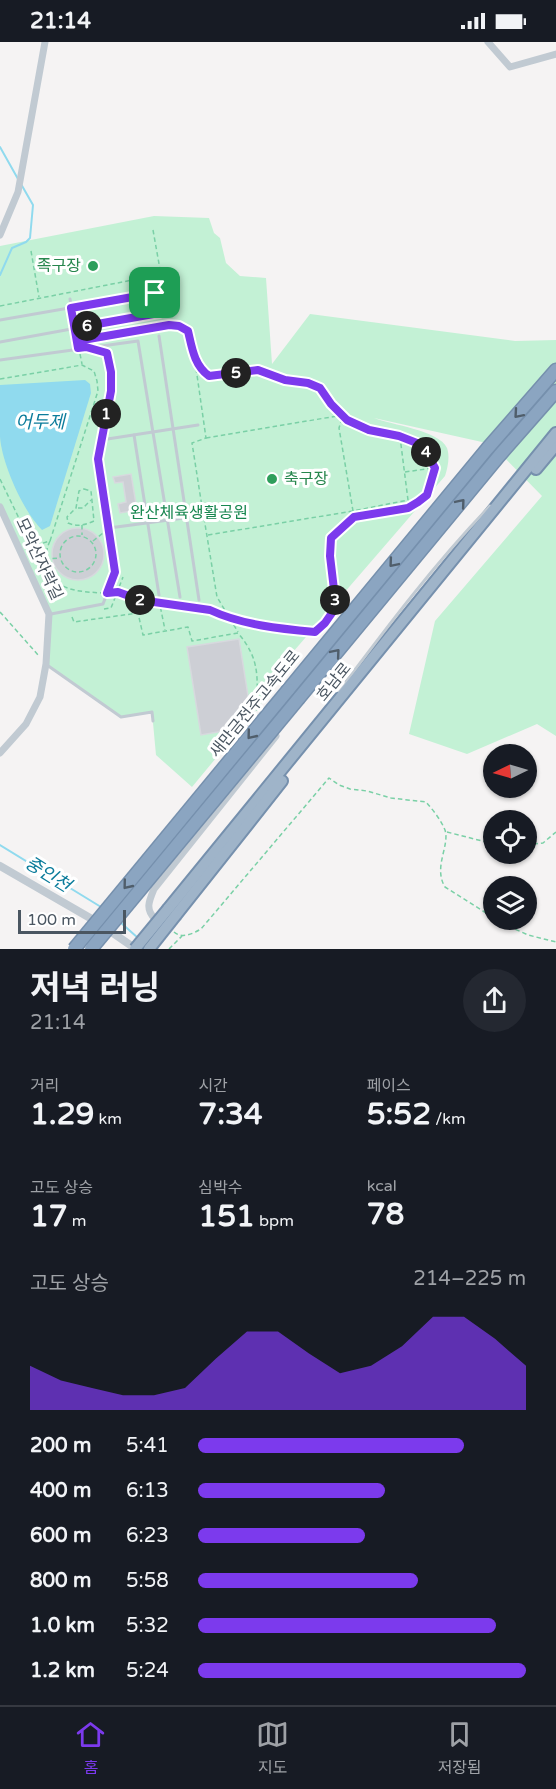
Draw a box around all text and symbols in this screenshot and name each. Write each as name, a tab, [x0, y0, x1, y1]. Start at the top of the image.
text: 21:14	[30, 8, 91, 34]
place label: 족구장	[37, 256, 81, 276]
marker: 족구장	[86, 259, 100, 273]
pin	[129, 267, 180, 318]
icon: arrive	[138, 276, 171, 309]
pin: 6	[72, 311, 102, 341]
text: 6	[82, 316, 92, 336]
pin: 5	[221, 358, 251, 388]
text: 5	[231, 363, 241, 383]
pin: 1	[91, 399, 121, 429]
text: 1	[101, 404, 111, 424]
one-way arrow	[514, 407, 525, 418]
water label: 어두제	[15, 411, 67, 433]
pin: 4	[411, 437, 441, 467]
text: 4	[421, 442, 431, 462]
place label: 축구장	[284, 469, 328, 489]
marker: 축구장	[265, 472, 279, 486]
one-way arrow	[453, 499, 464, 510]
park label: 완산체육생활공원	[130, 503, 248, 523]
street label: 모악산자락길	[11, 515, 67, 603]
one-way arrow	[389, 557, 400, 568]
pin: 2	[125, 585, 155, 615]
pin: 3	[320, 585, 350, 615]
text: 2	[135, 590, 145, 610]
text: 3	[330, 590, 340, 610]
street label: 새만금전주고속도로	[206, 646, 305, 762]
one-way arrow	[329, 649, 340, 660]
street label: 호남로	[312, 658, 356, 705]
one-way arrow	[247, 728, 258, 739]
north arrow	[483, 744, 537, 798]
map controls	[483, 744, 537, 930]
button: locate	[483, 810, 537, 864]
water label: 중인천	[21, 852, 77, 898]
button: layers	[483, 876, 537, 930]
one-way arrow	[123, 878, 134, 889]
scale bar	[18, 907, 126, 935]
text: 100 m	[27, 910, 76, 930]
text: 저녁 러닝	[30, 969, 160, 1008]
button: share	[463, 969, 526, 1032]
text: 21:14	[30, 1011, 85, 1035]
text: 거리	[30, 1076, 59, 1096]
text: 시간	[198, 1076, 228, 1096]
text: 페이스	[367, 1076, 411, 1096]
text: 1.29	[30, 1096, 94, 1133]
text: 7:34	[198, 1096, 263, 1133]
text: 5:52	[367, 1096, 431, 1133]
text: km	[94, 1109, 122, 1129]
text: /km	[431, 1109, 466, 1129]
text: kcal	[367, 1176, 397, 1196]
text: 고도 상승	[30, 1178, 93, 1198]
text: 심박수	[198, 1178, 243, 1198]
text: 78	[367, 1196, 404, 1233]
text: 17	[30, 1198, 68, 1235]
text: 151	[198, 1198, 255, 1235]
text: m	[68, 1211, 87, 1231]
text: bpm	[255, 1211, 294, 1231]
text: 214–225 m	[413, 1267, 526, 1291]
text: 고도 상승	[30, 1272, 109, 1296]
text: 200 m	[30, 1434, 91, 1458]
text: 5:41	[126, 1434, 169, 1458]
text: 400 m	[30, 1479, 91, 1503]
text: 6:13	[126, 1479, 169, 1503]
text: 600 m	[30, 1524, 91, 1548]
text: 6:23	[126, 1524, 169, 1548]
text: 800 m	[30, 1569, 91, 1593]
text: 5:58	[126, 1569, 169, 1593]
text: 1.0 km	[30, 1614, 95, 1638]
text: 5:32	[126, 1614, 169, 1638]
text: 1.2 km	[30, 1659, 95, 1683]
text: 5:24	[126, 1659, 169, 1683]
tab: 홈	[74, 1718, 107, 1778]
tab: 지도	[256, 1718, 289, 1778]
tab: 저장됨	[438, 1718, 482, 1778]

